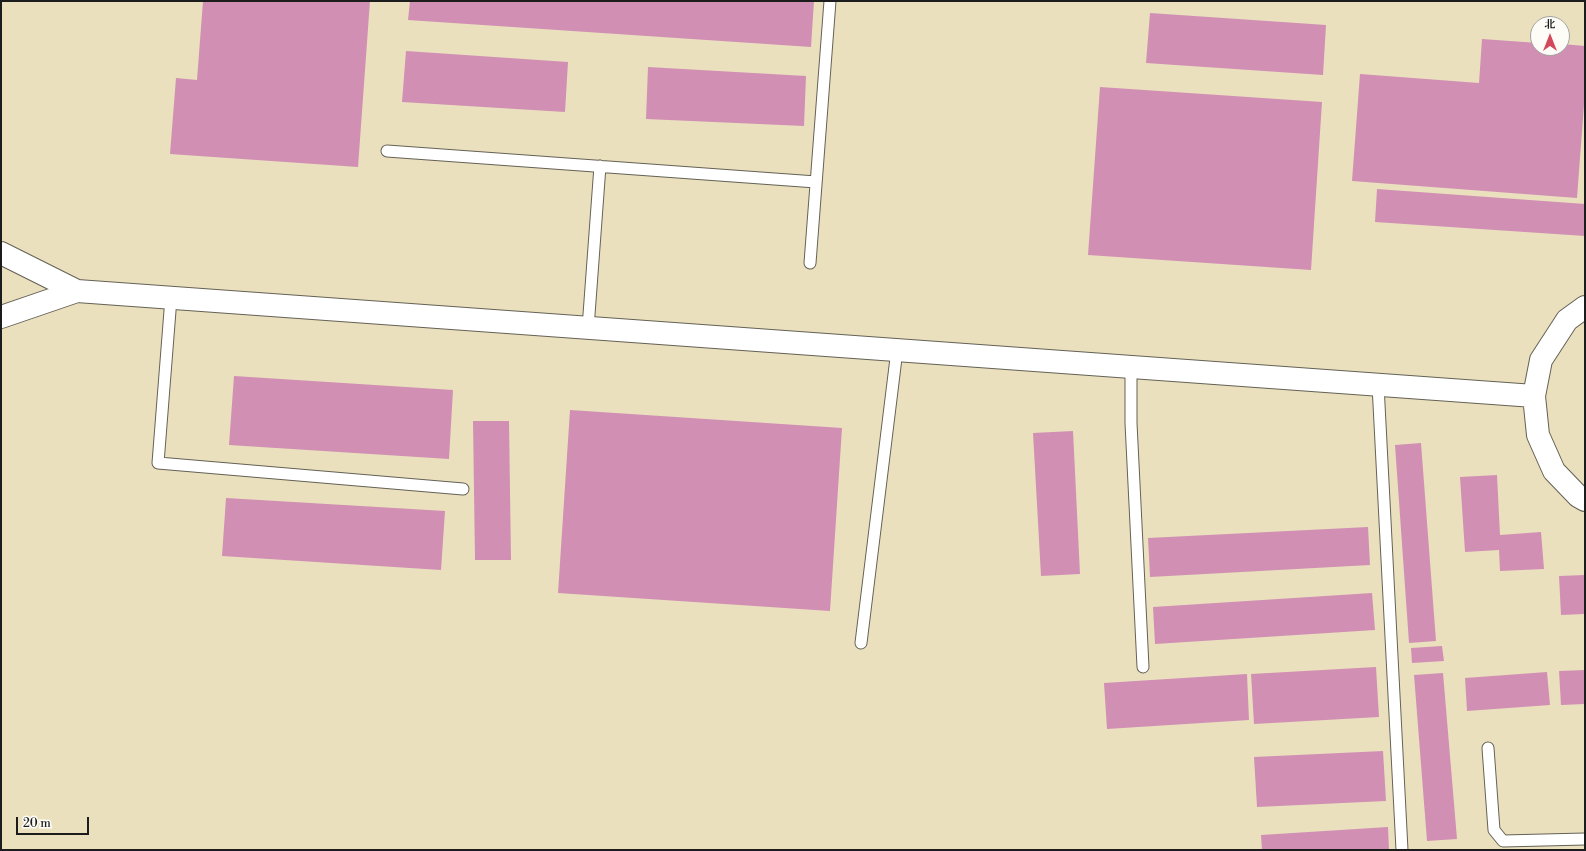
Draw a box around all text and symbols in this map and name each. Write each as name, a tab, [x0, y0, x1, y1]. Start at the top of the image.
north arrow	[1530, 16, 1570, 56]
text: 北	[1545, 18, 1556, 32]
scale bar	[18, 809, 91, 835]
text: 20 m	[23, 816, 51, 831]

